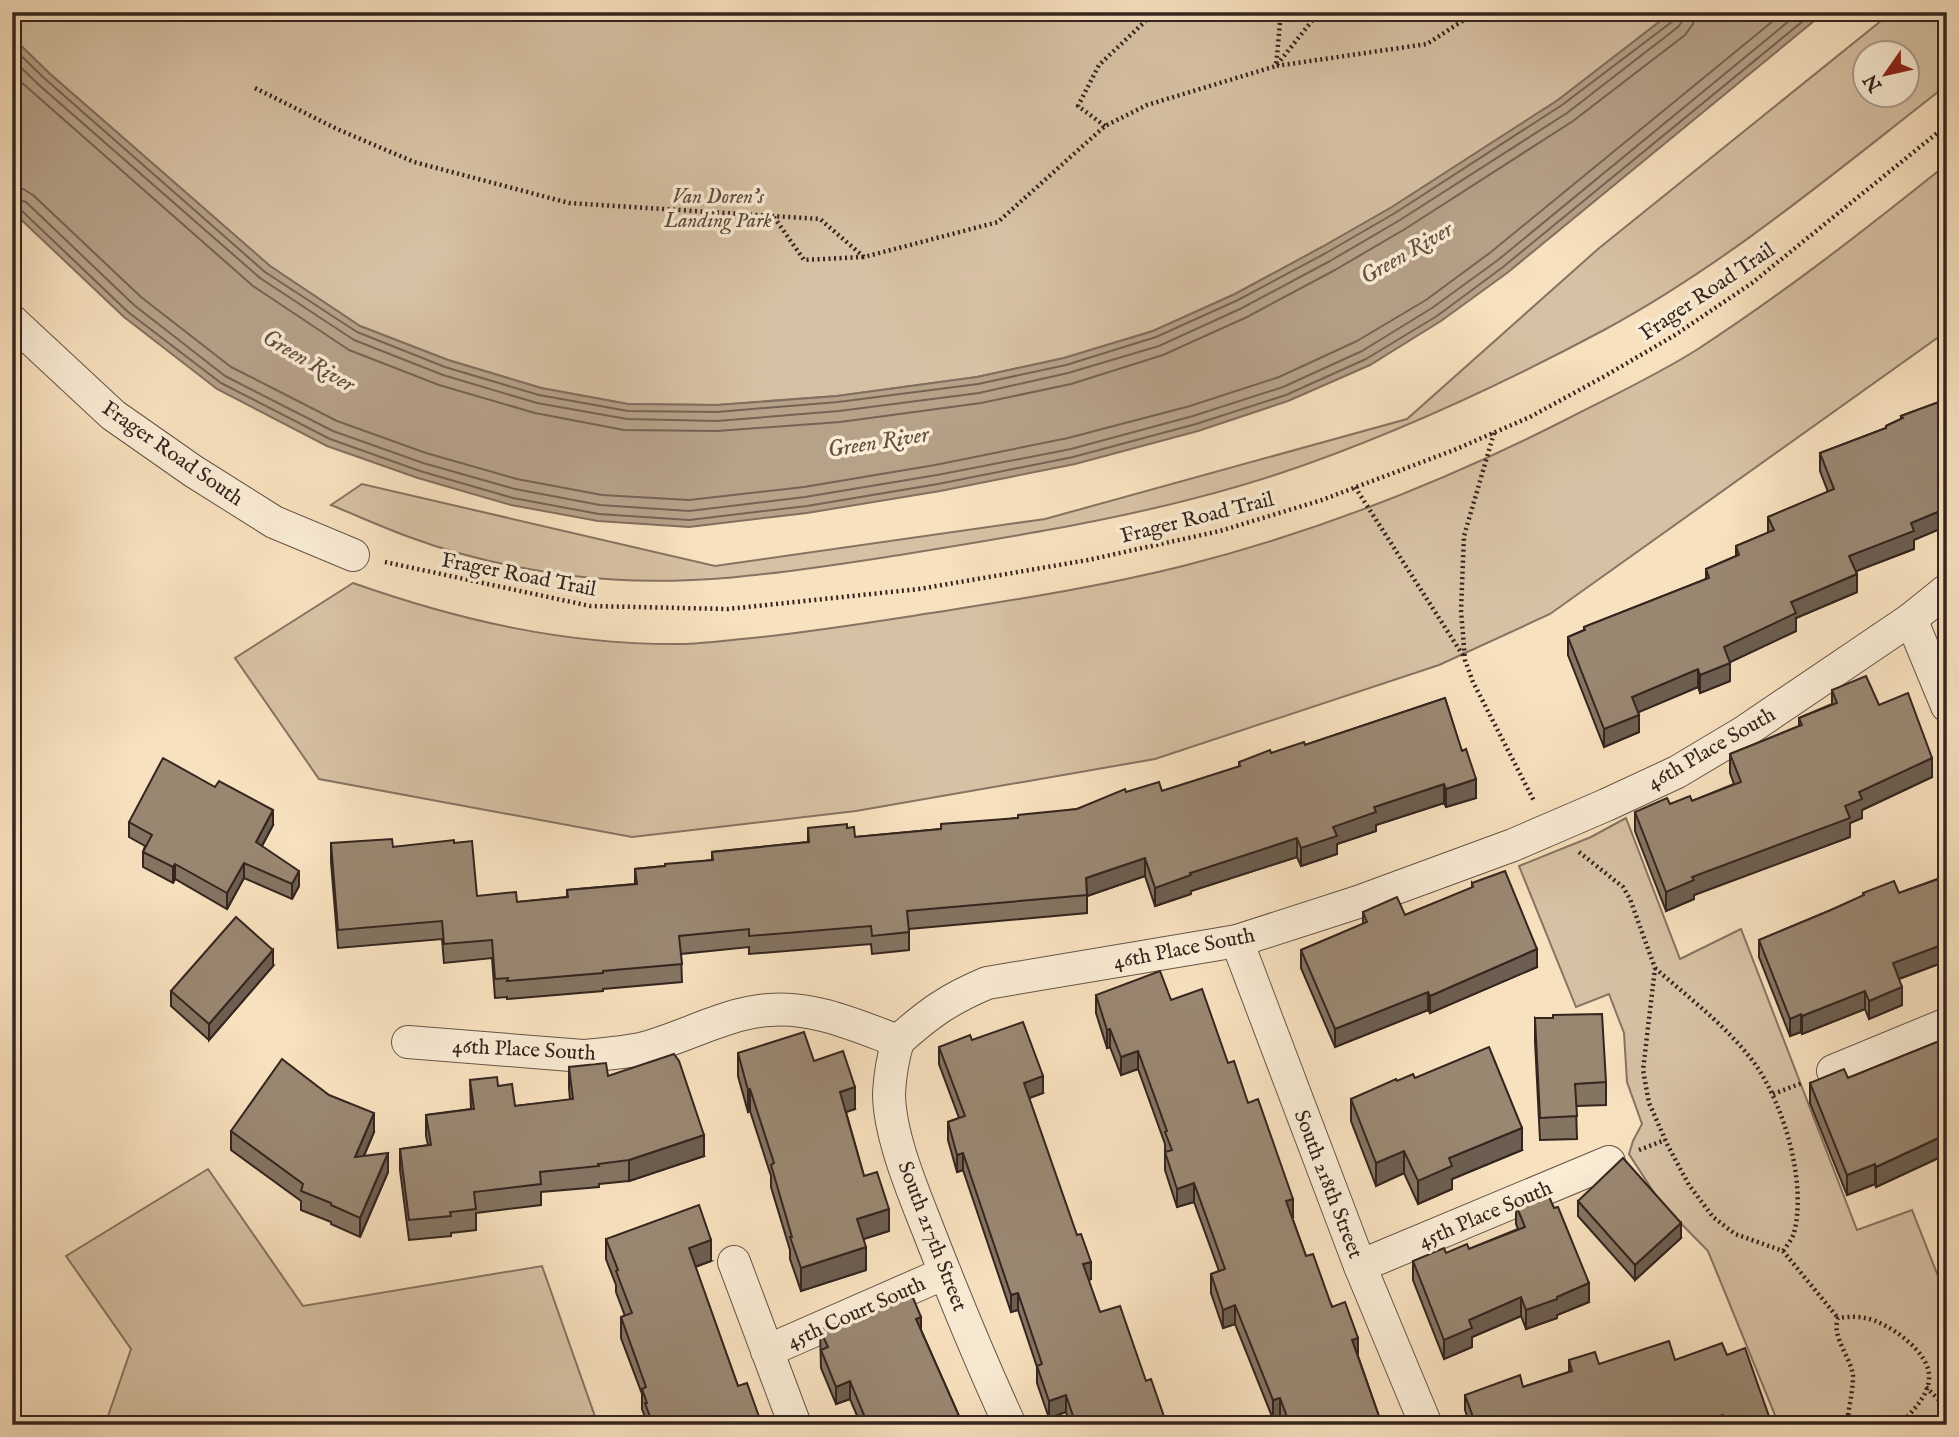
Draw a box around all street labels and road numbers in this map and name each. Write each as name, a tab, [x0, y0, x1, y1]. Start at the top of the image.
street label: Frager Road Trail	[1635, 237, 1781, 347]
street label: Frager Road South	[96, 395, 248, 513]
street label: Frager Road Trail	[1118, 486, 1277, 551]
street label: Frager Road Trail	[439, 547, 599, 604]
street label: 46th Place South	[1643, 702, 1781, 797]
street label: 46th Place South	[1111, 923, 1257, 976]
street label: 46th Place South	[452, 1033, 596, 1068]
street label: South 218th Street	[1287, 1106, 1368, 1263]
street label: South 217th Street	[891, 1158, 973, 1315]
street label: 45th Place South	[1415, 1175, 1556, 1256]
street label: 45th Court South	[783, 1271, 930, 1356]

